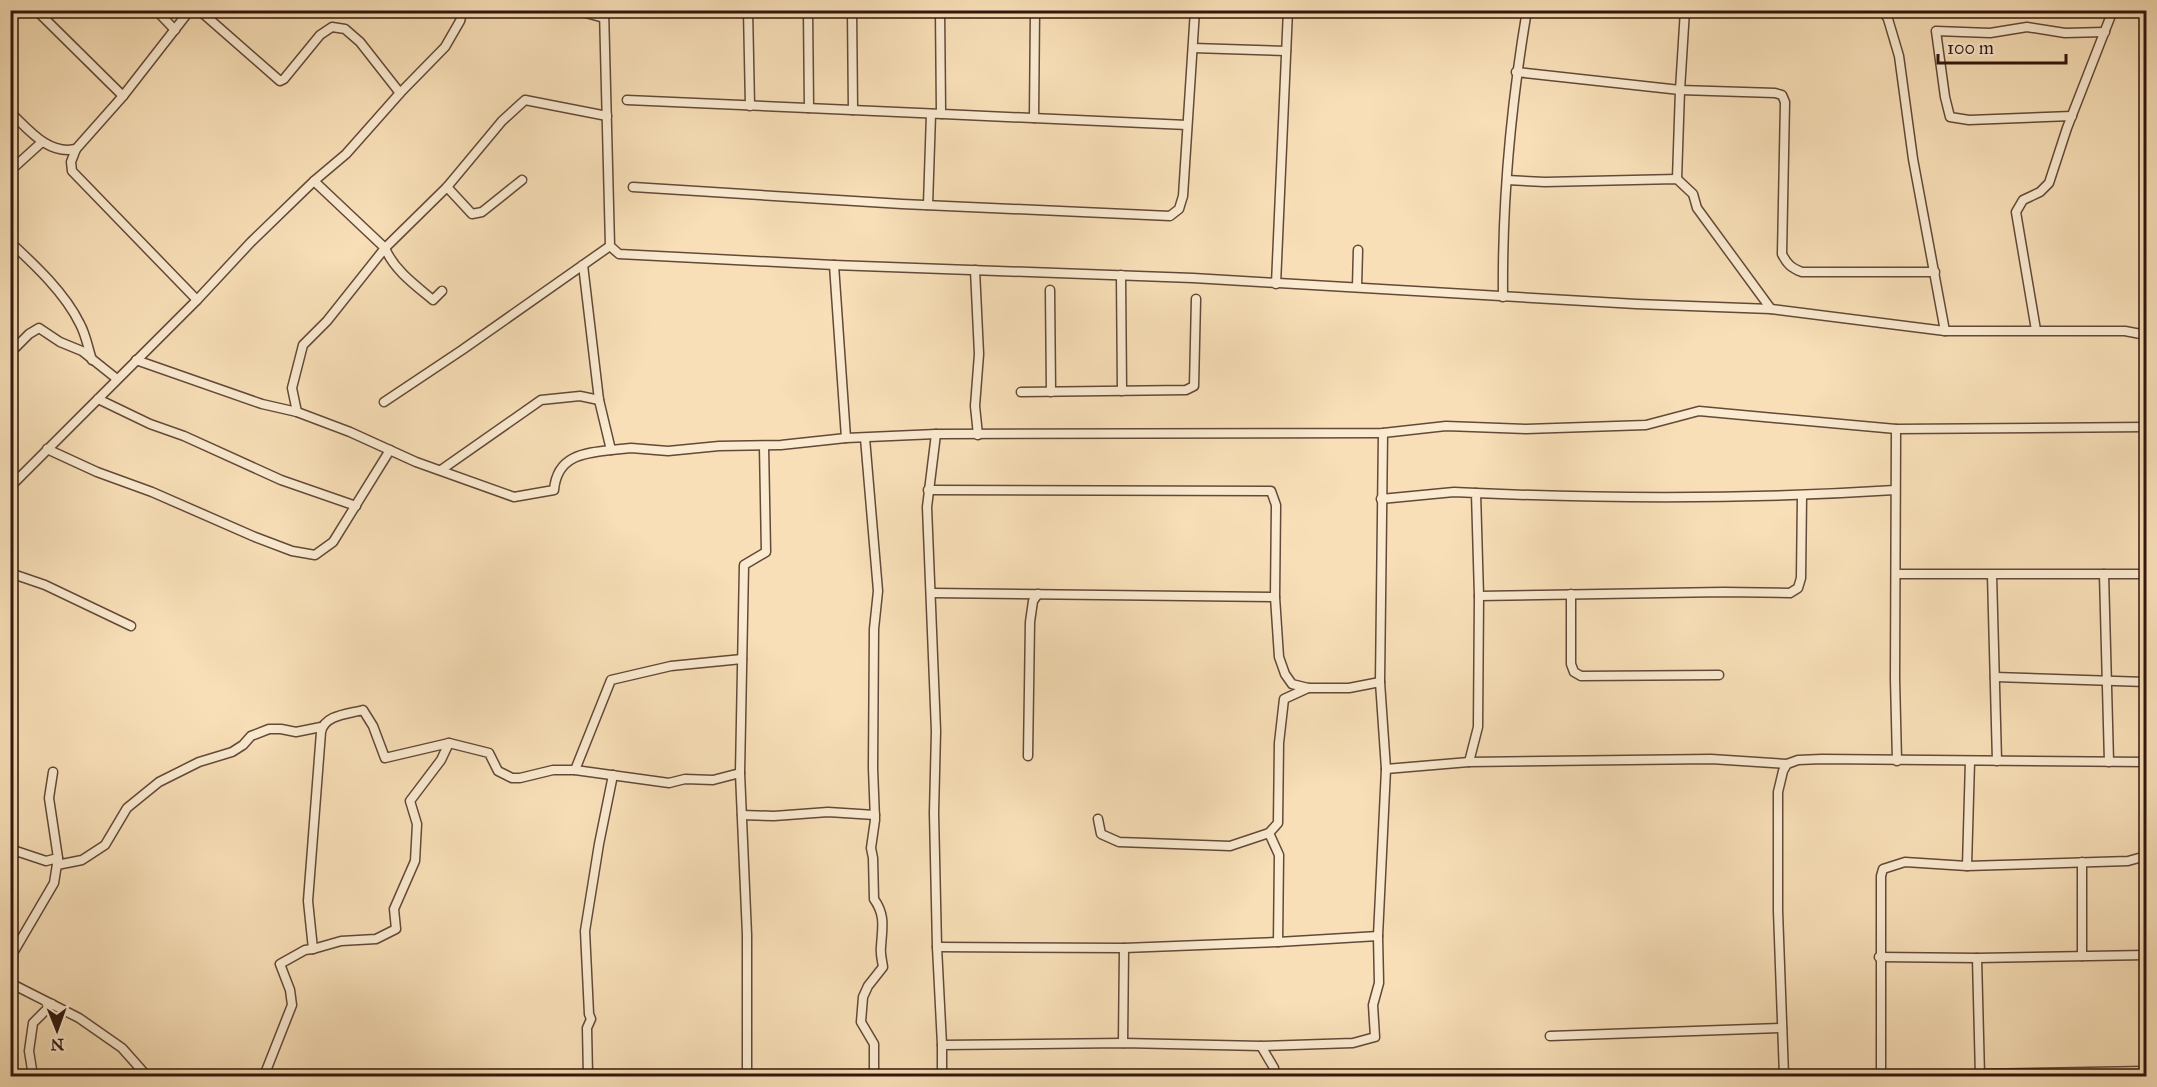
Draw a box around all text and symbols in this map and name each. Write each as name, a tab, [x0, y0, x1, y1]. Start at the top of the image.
scale bar	[1938, 27, 2066, 65]
text: 100 m	[1947, 37, 1994, 59]
north arrow	[27, 1000, 87, 1060]
text: N	[50, 1035, 64, 1054]

